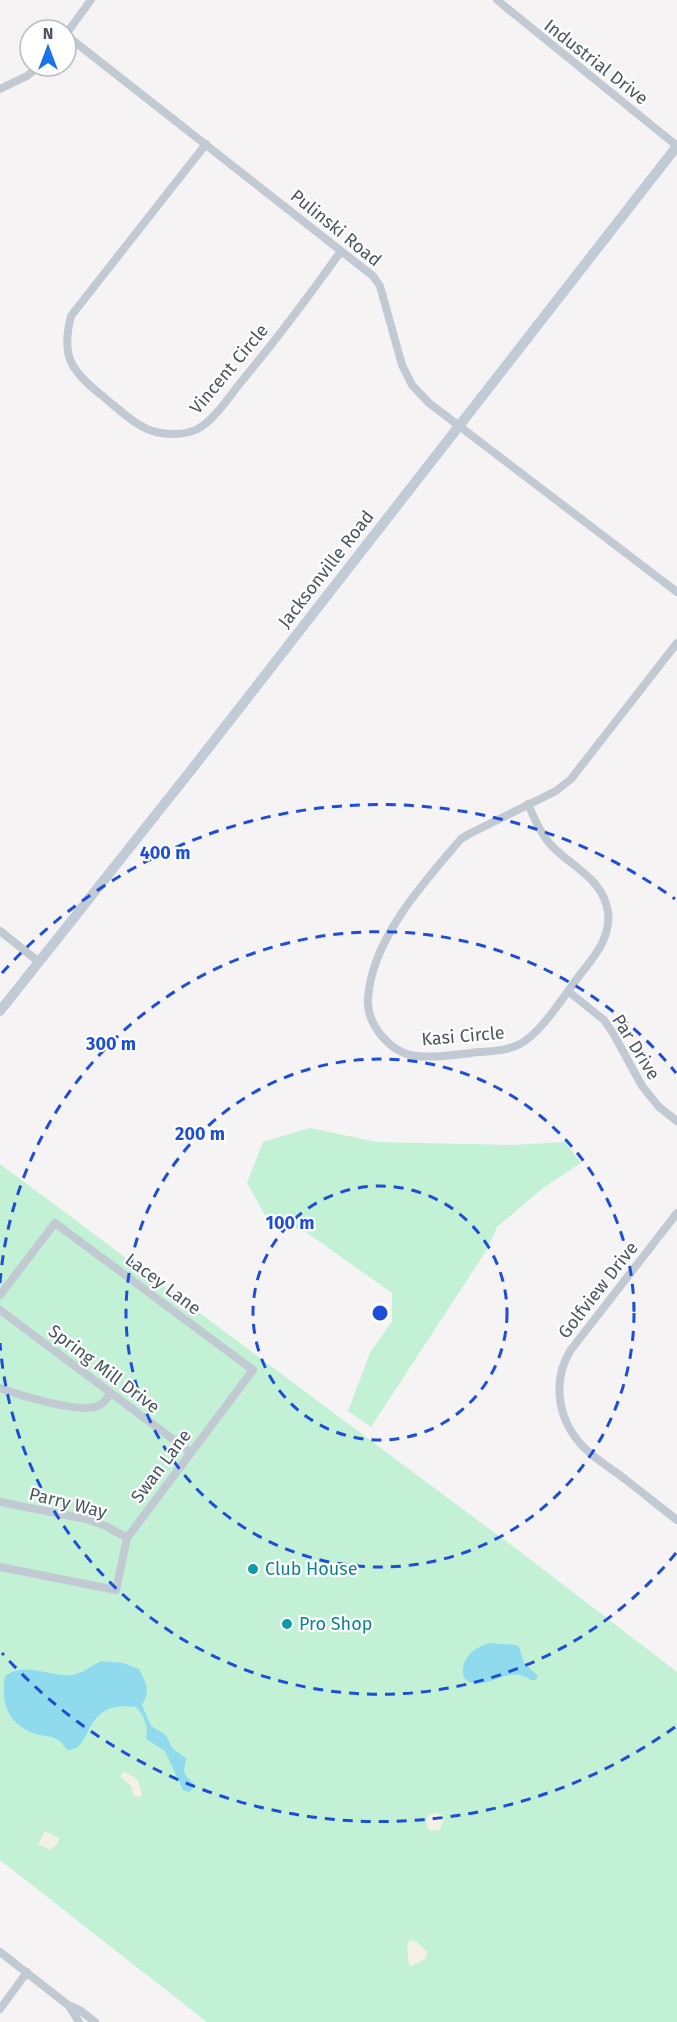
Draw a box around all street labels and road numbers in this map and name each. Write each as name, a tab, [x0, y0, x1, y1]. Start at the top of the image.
street label: Industrial Drive	[540, 15, 652, 109]
street label: Pulinski Road	[286, 185, 386, 271]
street label: Vincent Circle	[185, 320, 273, 418]
street label: Jacksonville Road	[273, 506, 379, 632]
street label: Par Drive	[607, 1010, 665, 1084]
street label: Kasi Circle	[420, 1021, 506, 1051]
street label: Golfview Drive	[553, 1237, 643, 1343]
street label: Lacey Lane	[121, 1248, 205, 1320]
street label: Spring Mill Drive	[44, 1320, 164, 1418]
street label: Swan Lane	[126, 1425, 196, 1507]
street label: Parry Way	[27, 1483, 109, 1523]

